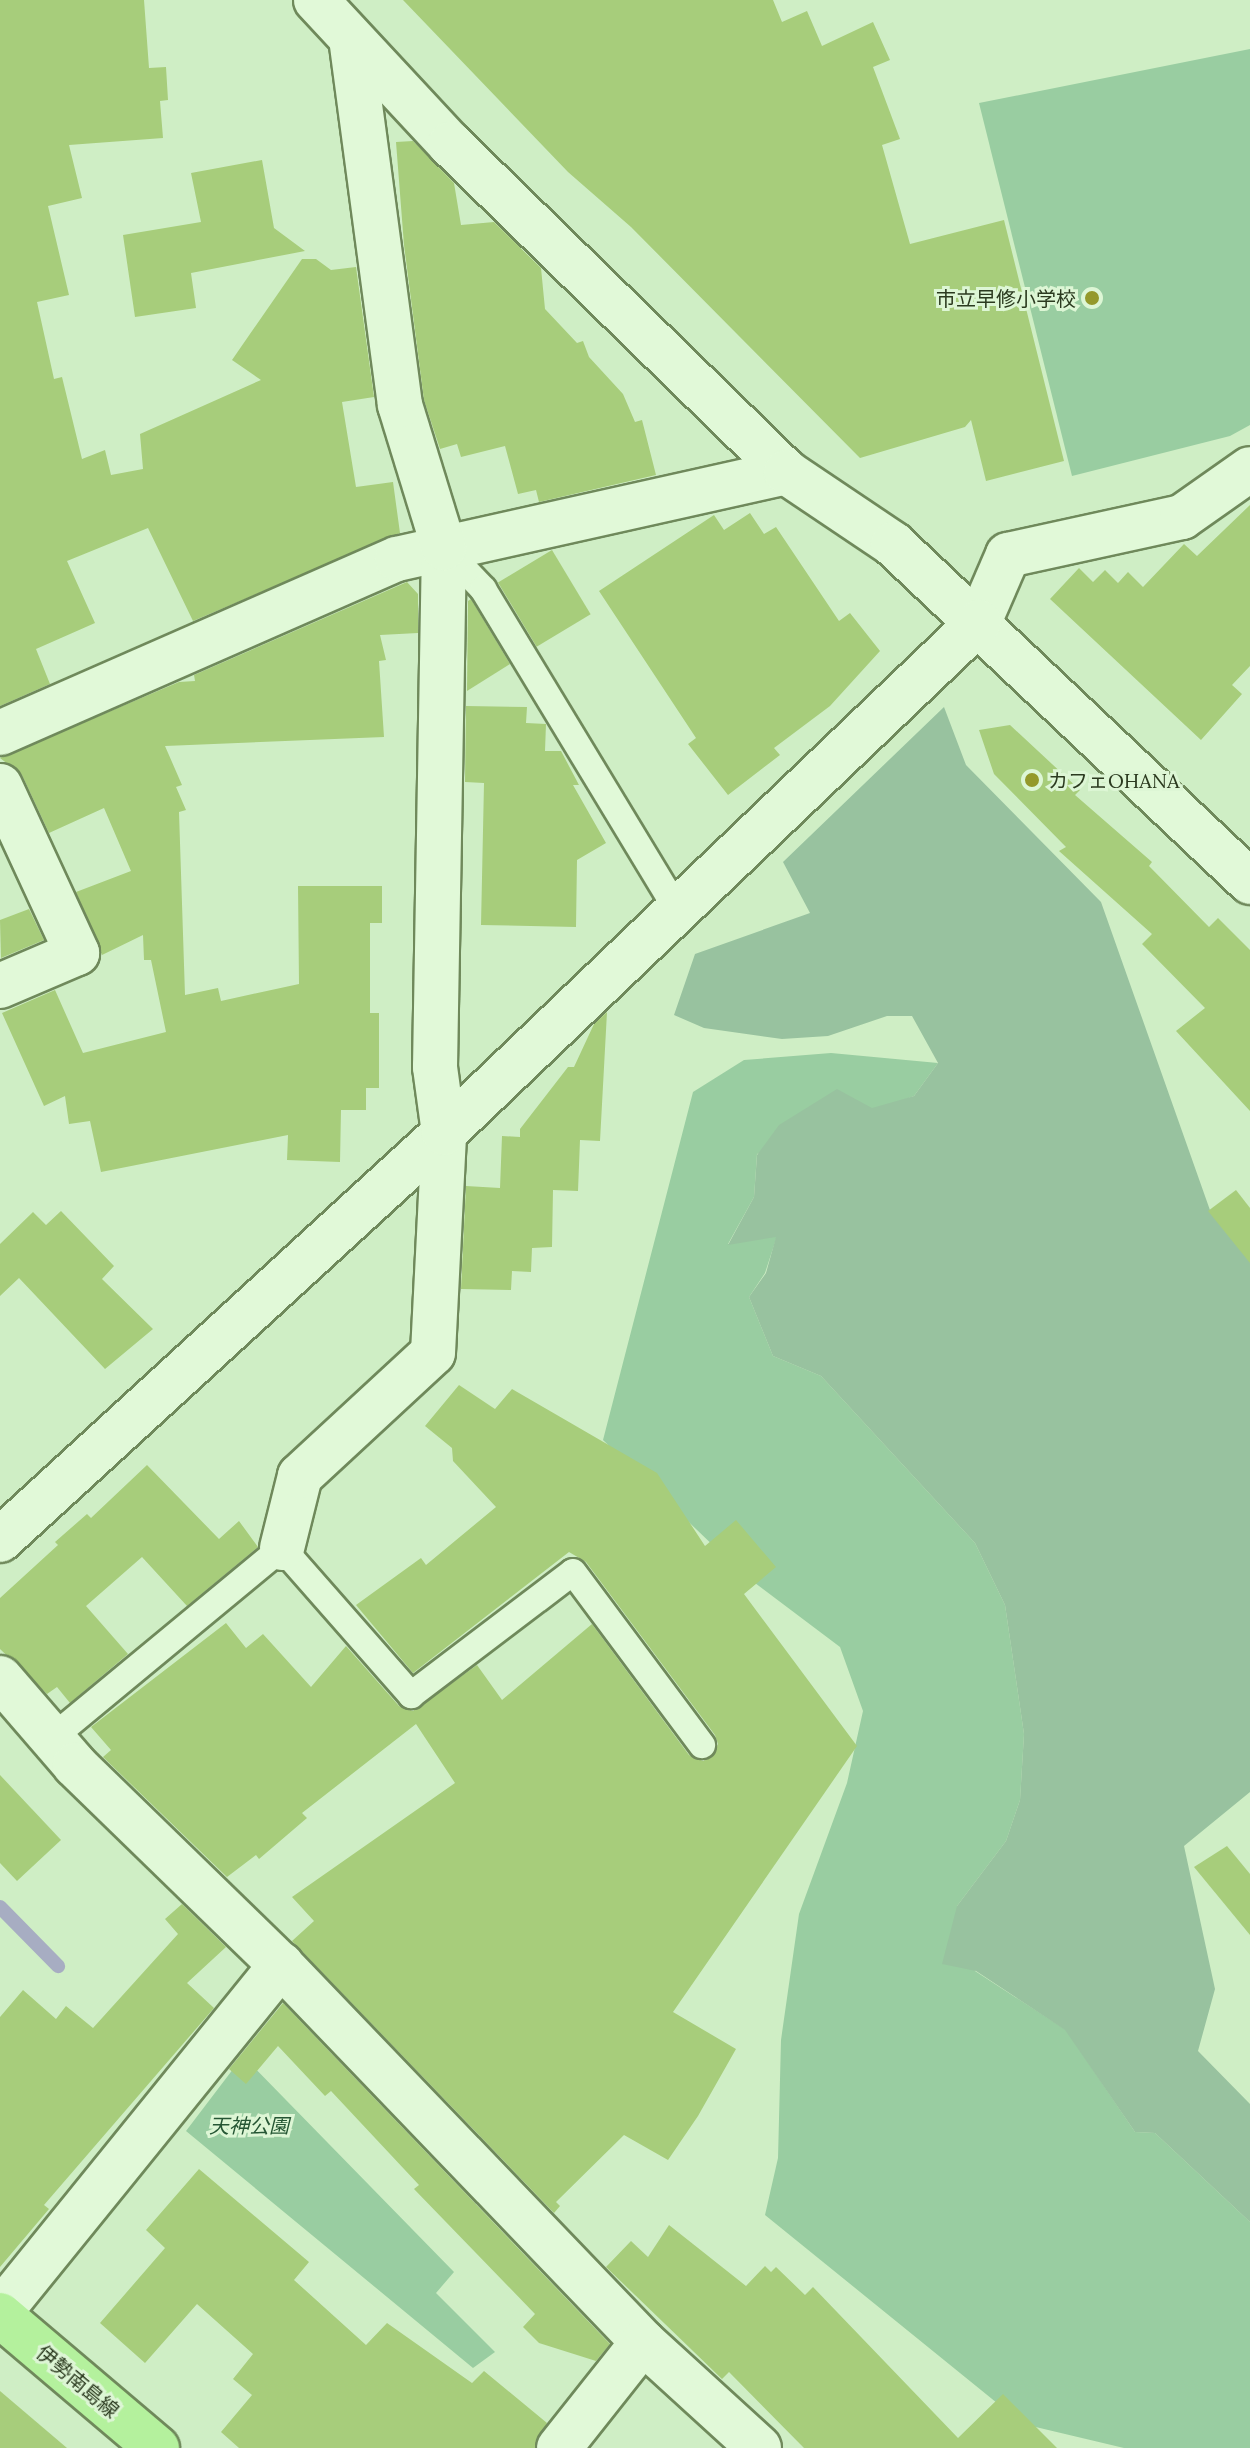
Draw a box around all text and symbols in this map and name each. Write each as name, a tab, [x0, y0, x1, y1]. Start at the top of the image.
place label: 市立早修小学校	[936, 286, 1076, 310]
marker: 市立早修小学校	[1083, 289, 1101, 307]
place label: カフェOHANA	[1048, 768, 1180, 792]
marker: カフェOHANA	[1023, 771, 1041, 789]
park label: 天神公園	[209, 2113, 289, 2137]
street label: 伊勢南島線	[32, 2340, 124, 2422]

